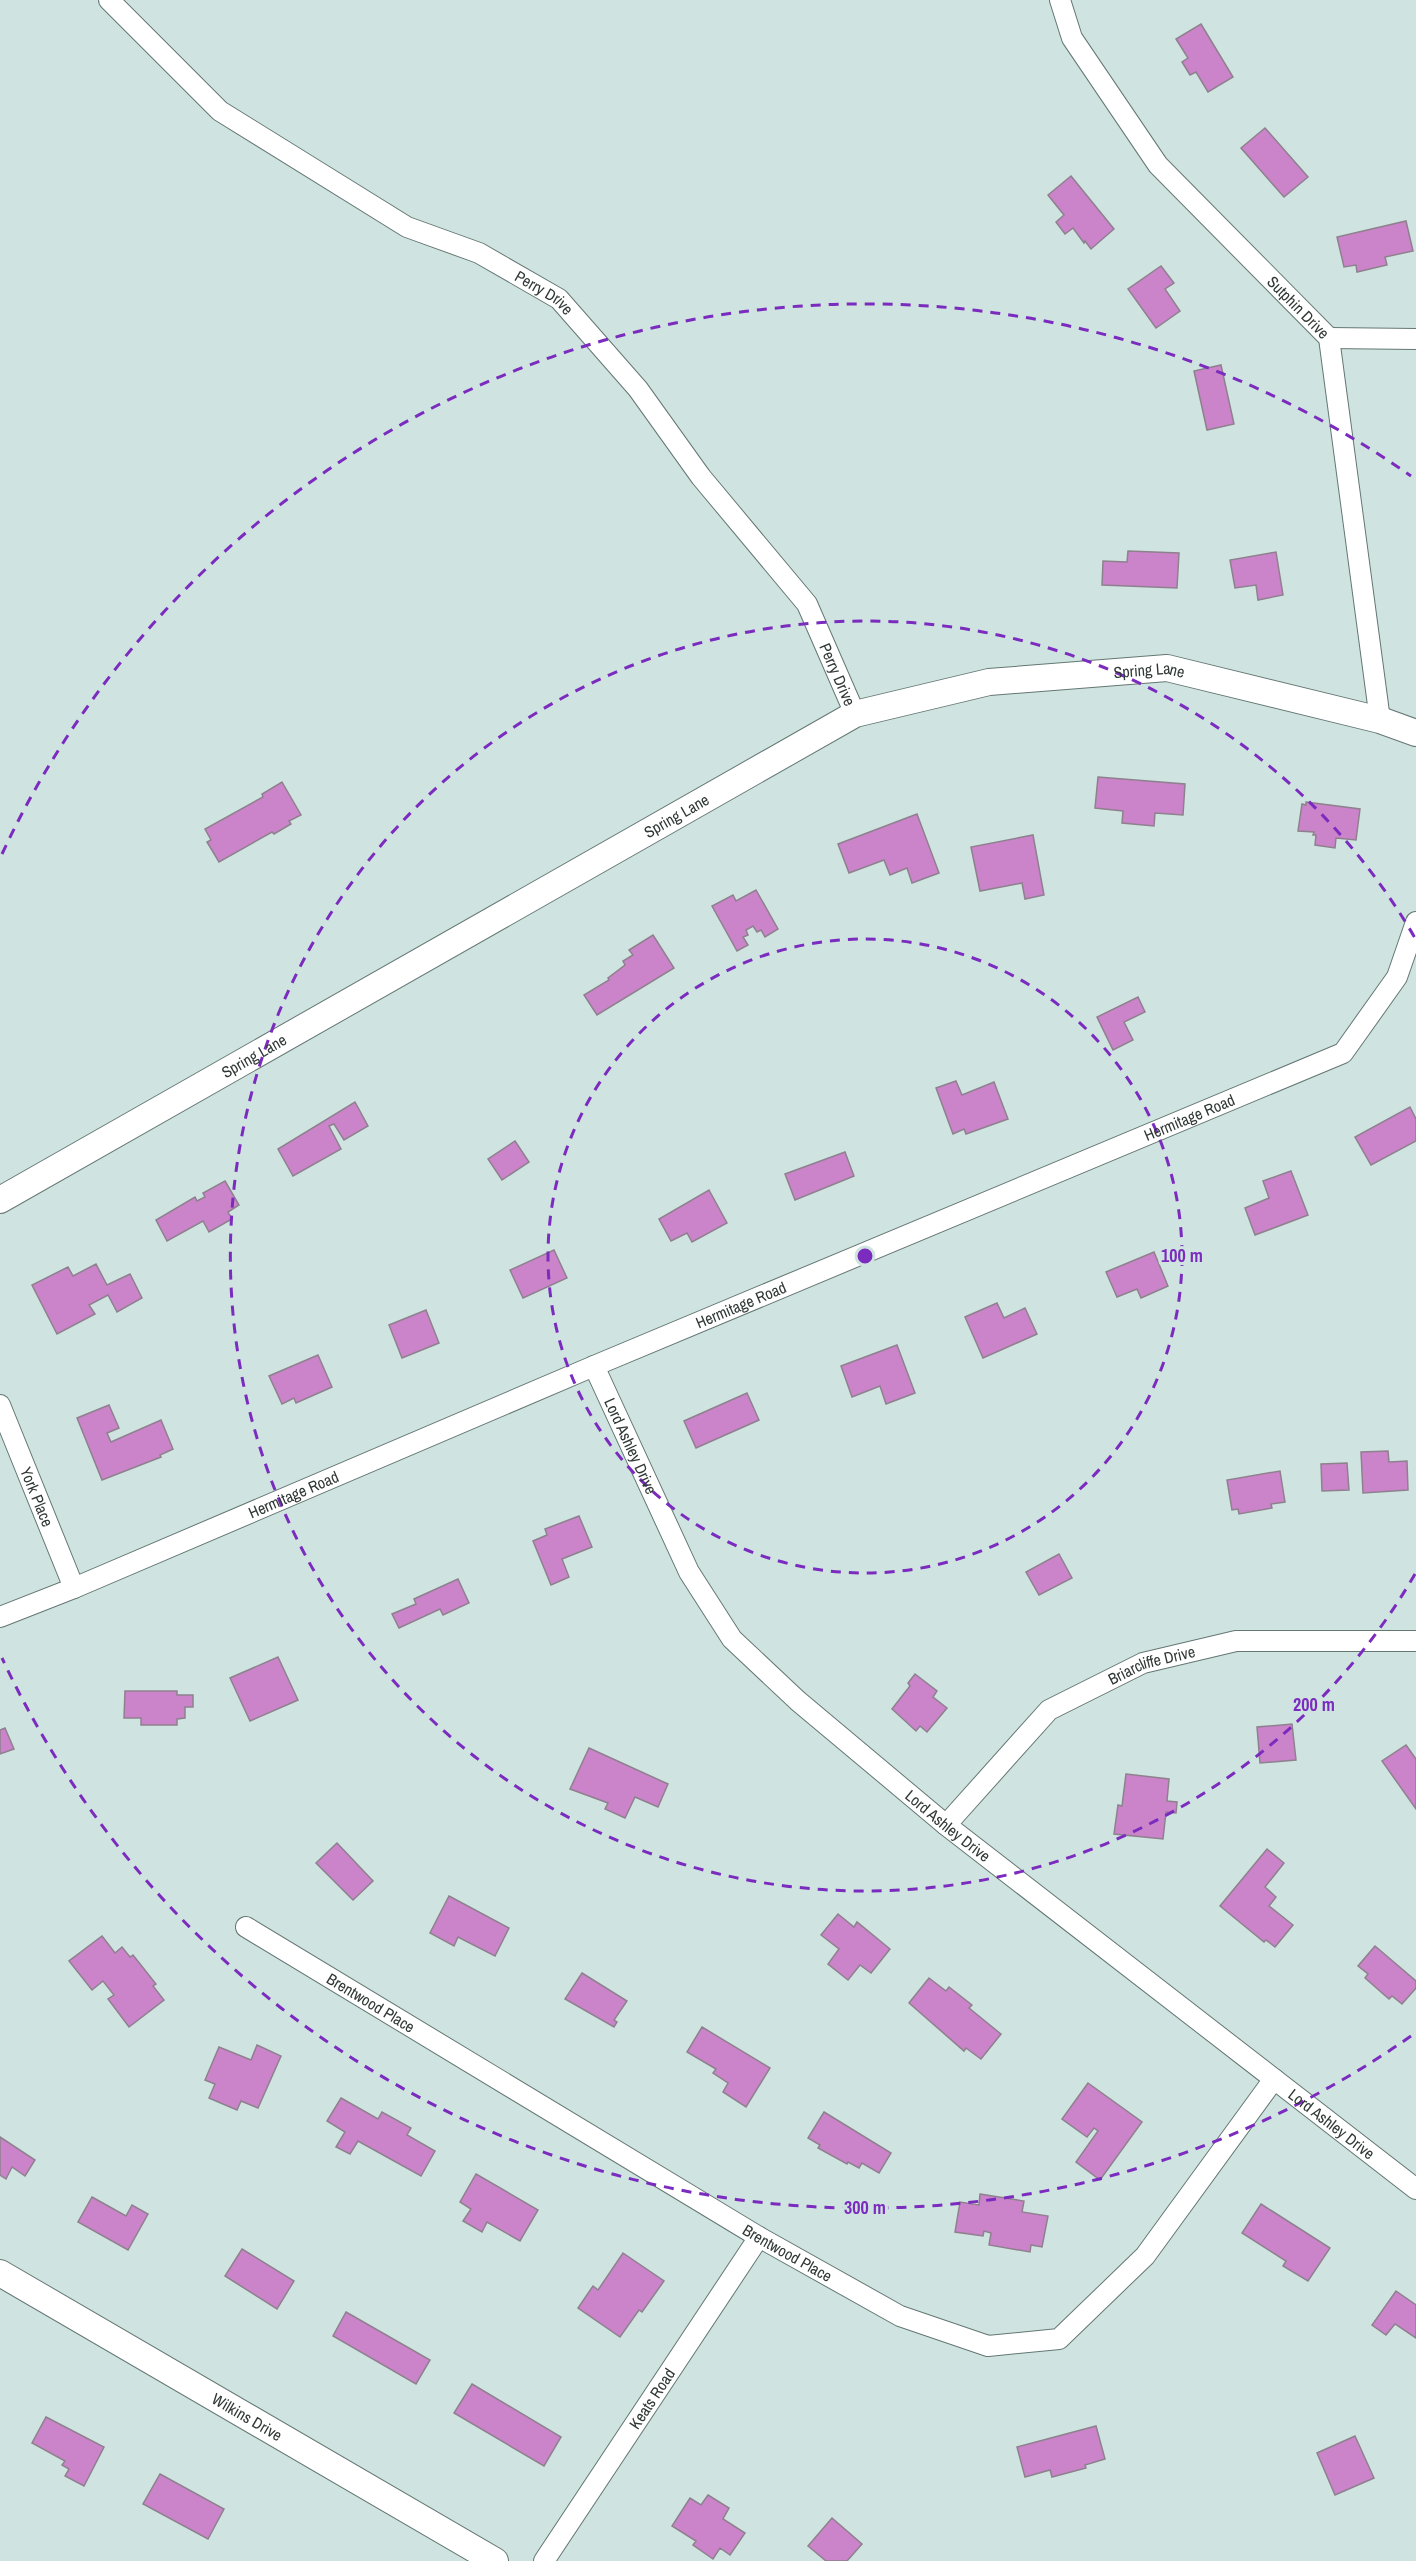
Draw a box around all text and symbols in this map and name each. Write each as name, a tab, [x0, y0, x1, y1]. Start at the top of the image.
street label: Perry Drive	[511, 265, 579, 319]
street label: Sutphin Drive	[1262, 271, 1334, 343]
street label: Perry Drive	[814, 639, 861, 709]
street label: Spring Lane	[1113, 657, 1187, 683]
street label: Spring Lane	[640, 788, 713, 843]
street label: Spring Lane	[217, 1028, 290, 1083]
street label: Hermitage Road	[1141, 1089, 1238, 1146]
text: 100 m	[1161, 1243, 1203, 1268]
centre of rings	[855, 1246, 875, 1266]
street label: Hermitage Road	[692, 1276, 789, 1333]
street label: Lord Ashley Drive	[599, 1394, 663, 1498]
street label: York Place	[15, 1464, 59, 1530]
street label: Hermitage Road	[245, 1465, 342, 1523]
street label: Briarcliffe Drive	[1104, 1640, 1197, 1690]
text: 200 m	[1293, 1692, 1335, 1717]
street label: Lord Ashley Drive	[901, 1785, 995, 1867]
street label: Brentwood Place	[323, 1967, 419, 2038]
street label: Lord Ashley Drive	[1284, 2083, 1379, 2164]
text: 300 m	[844, 2195, 886, 2220]
street label: Brentwood Place	[739, 2219, 836, 2287]
street label: Keats Road	[624, 2364, 680, 2433]
street label: Wilkins Drive	[208, 2388, 286, 2446]

